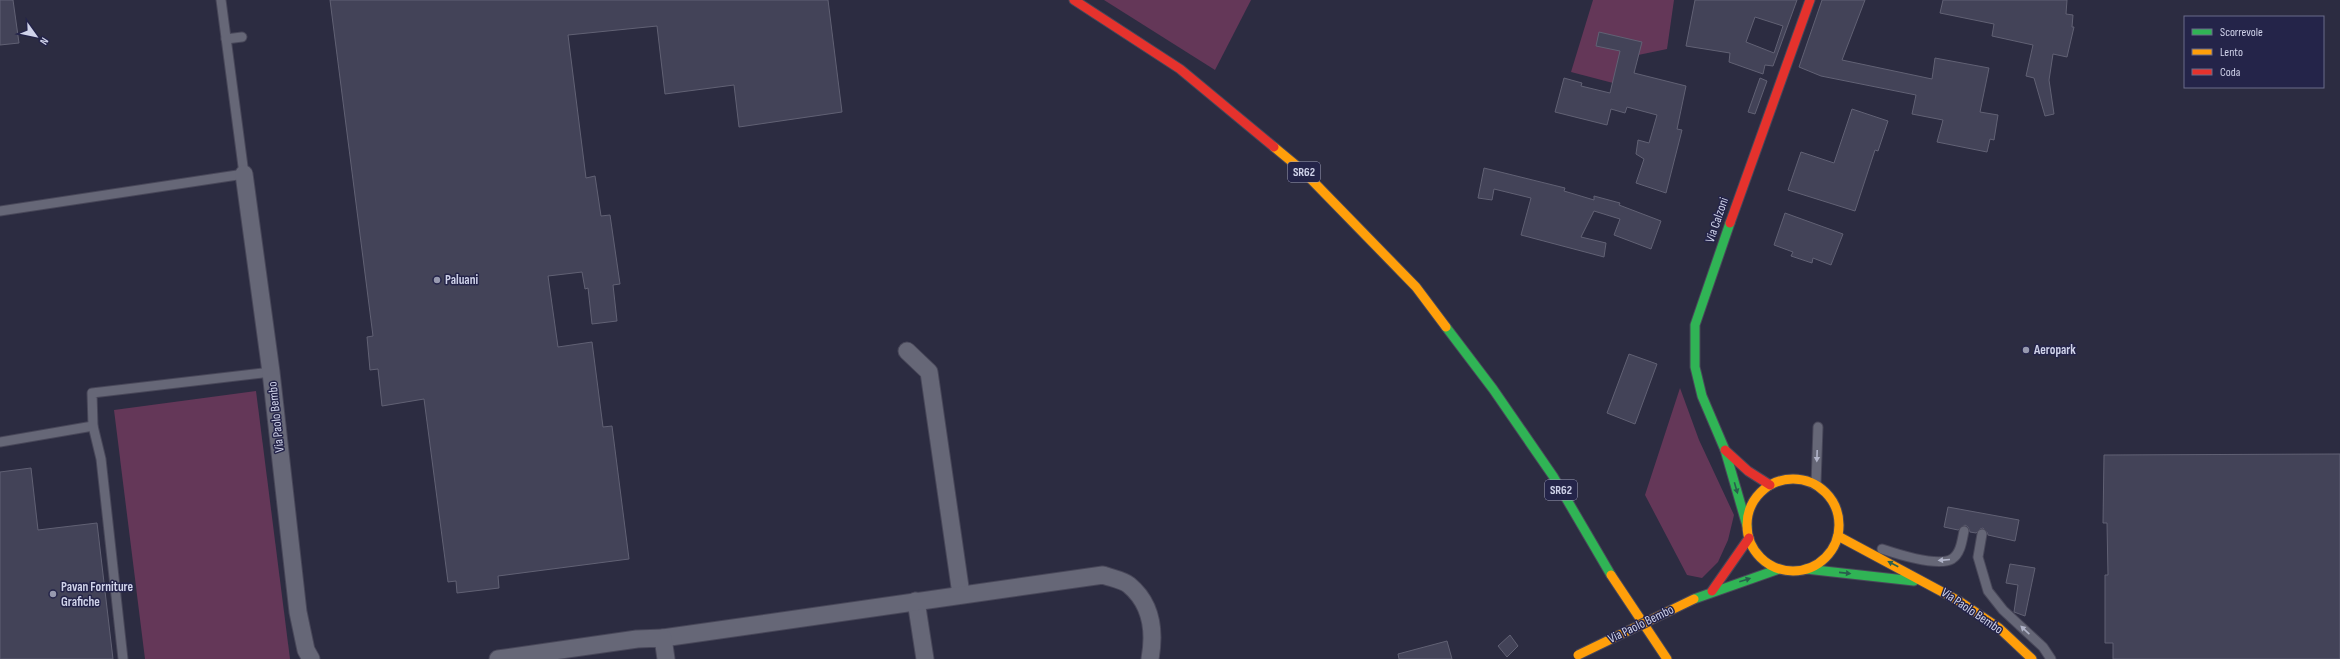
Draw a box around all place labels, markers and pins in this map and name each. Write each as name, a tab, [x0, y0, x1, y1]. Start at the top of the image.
place label: Paluani	[445, 272, 478, 288]
marker: Paluani	[432, 275, 442, 285]
place label: Aeropark	[2033, 342, 2076, 358]
marker: Aeropark	[2021, 345, 2031, 355]
place label: Pavan Forniture Grafiche	[61, 579, 133, 610]
marker: Pavan Forniture Grafiche	[48, 589, 58, 599]

